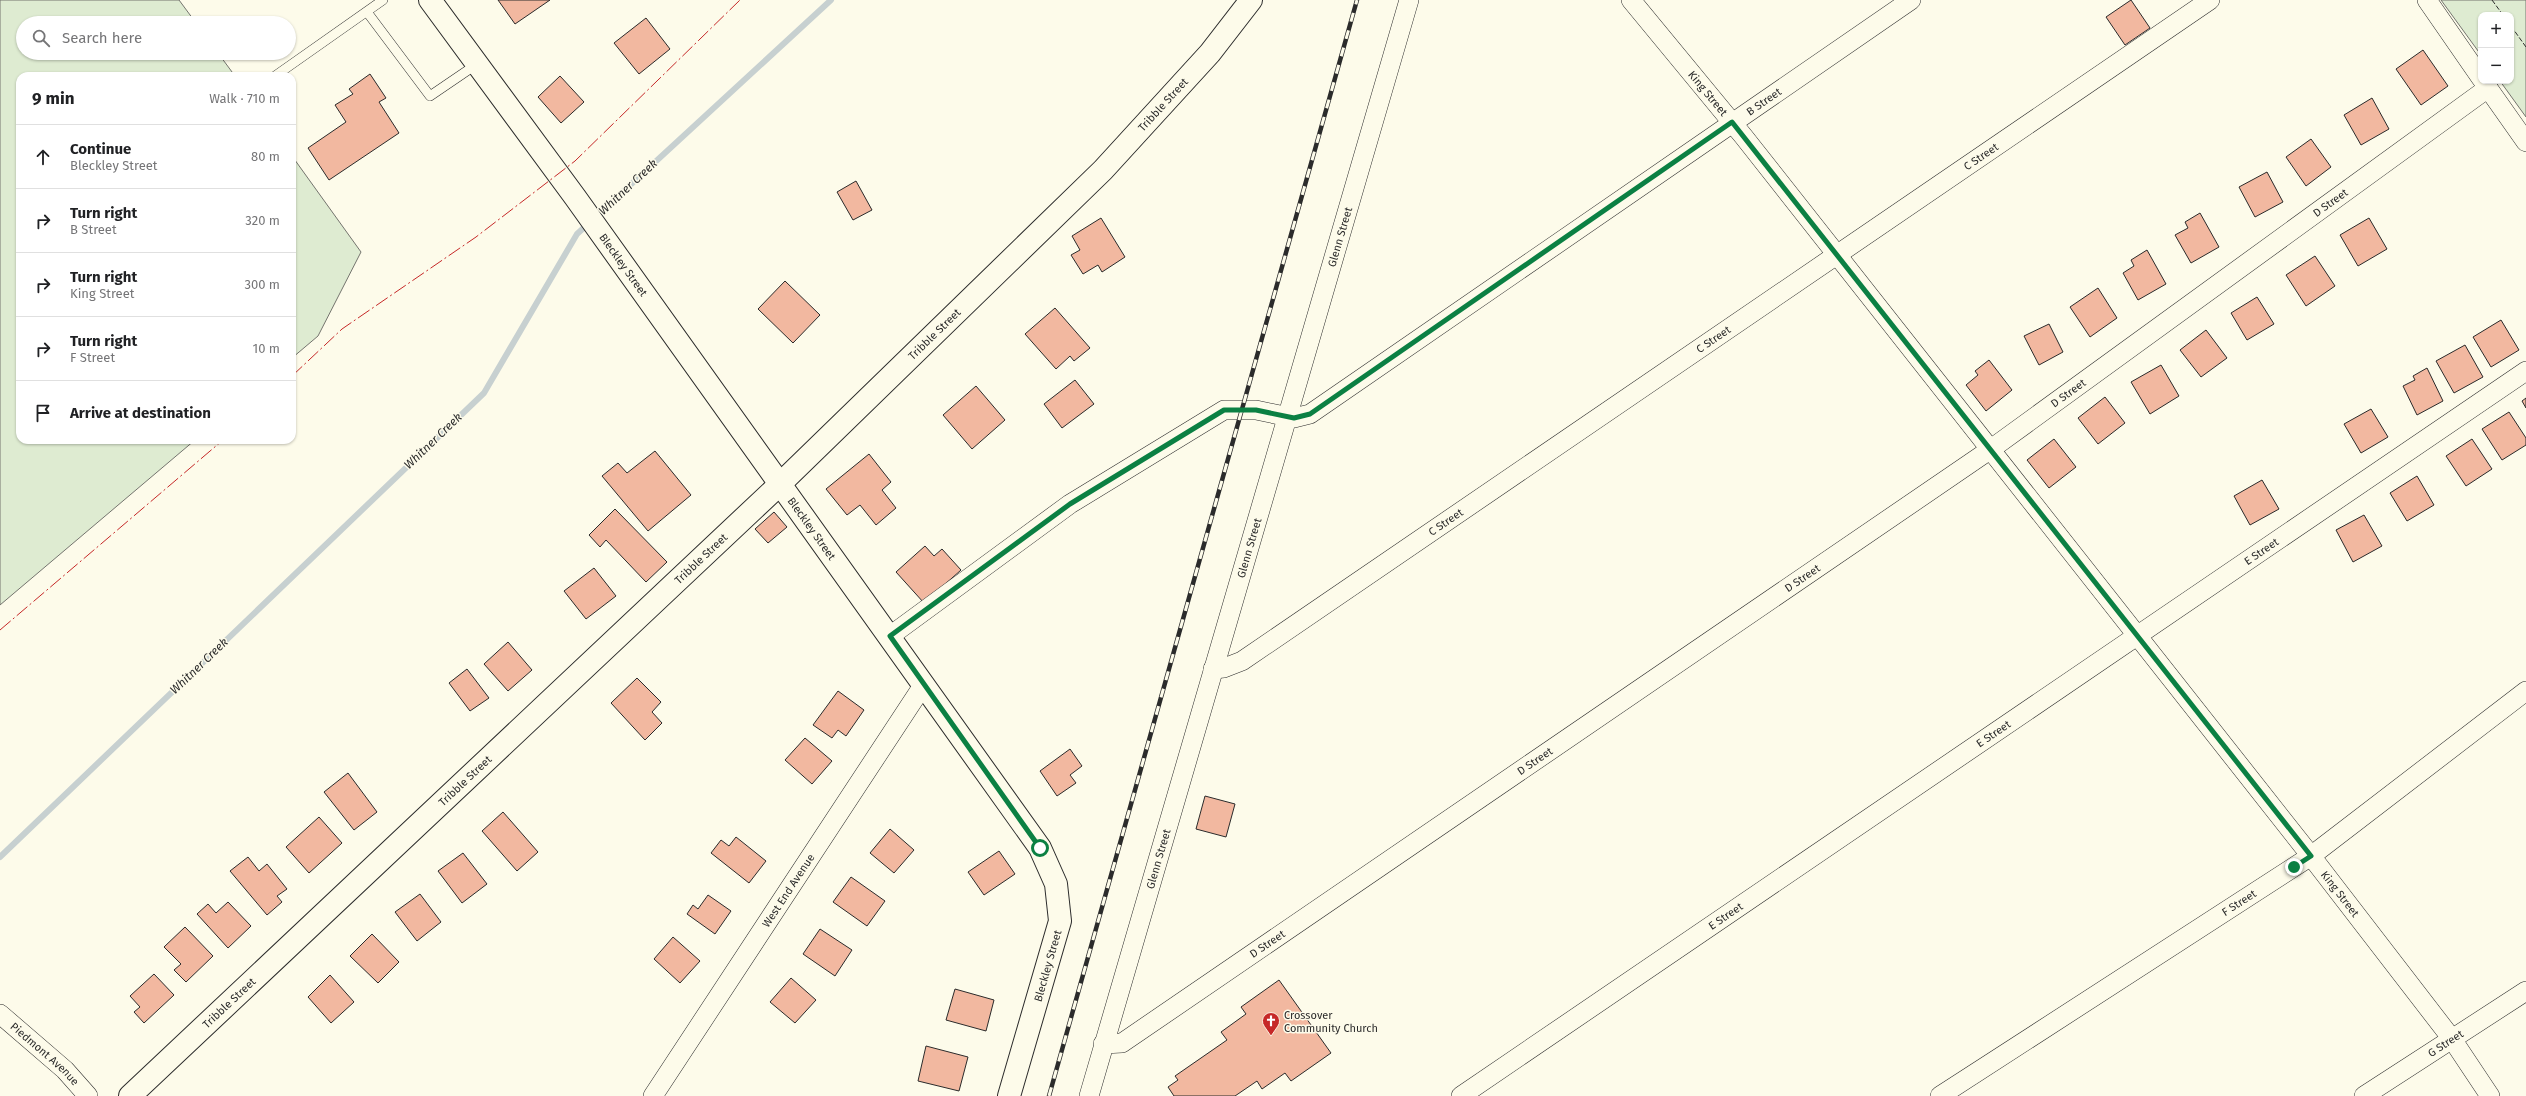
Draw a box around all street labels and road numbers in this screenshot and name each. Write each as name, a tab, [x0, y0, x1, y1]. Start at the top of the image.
street label: King Street	[1686, 68, 1730, 119]
street label: Tribble Street	[1135, 75, 1191, 134]
street label: B Street	[1744, 85, 1784, 118]
street label: C Street	[1961, 140, 2001, 173]
street label: D Street	[2310, 186, 2350, 220]
street label: Glenn Street	[1325, 205, 1355, 268]
street label: Bleckley Street	[597, 231, 650, 299]
street label: Tribble Street	[905, 306, 963, 362]
street label: C Street	[1693, 323, 1733, 356]
street label: D Street	[2048, 376, 2088, 410]
street label: Bleckley Street	[785, 495, 839, 562]
street label: C Street	[1426, 506, 1465, 538]
street label: Glenn Street	[1234, 516, 1264, 579]
street label: Tribble Street	[672, 531, 730, 587]
street label: E Street	[2242, 535, 2281, 568]
street label: D Street	[1782, 561, 1822, 595]
street label: E Street	[1974, 717, 2013, 750]
street label: D Street	[1515, 744, 1555, 777]
street label: Tribble Street	[436, 753, 494, 809]
street label: Glenn Street	[1143, 827, 1173, 890]
street label: West End Avenue	[759, 851, 817, 930]
street label: King Street	[2318, 868, 2362, 919]
street label: F Street	[2219, 887, 2258, 918]
street label: E Street	[1706, 900, 1745, 932]
street label: D Street	[1247, 927, 1287, 960]
street label: Bleckley Street	[1032, 929, 1064, 1003]
street label: Tribble Street	[200, 975, 258, 1031]
street label: Piedmont Avenue	[8, 1020, 82, 1088]
street label: G Street	[2425, 1027, 2466, 1060]

